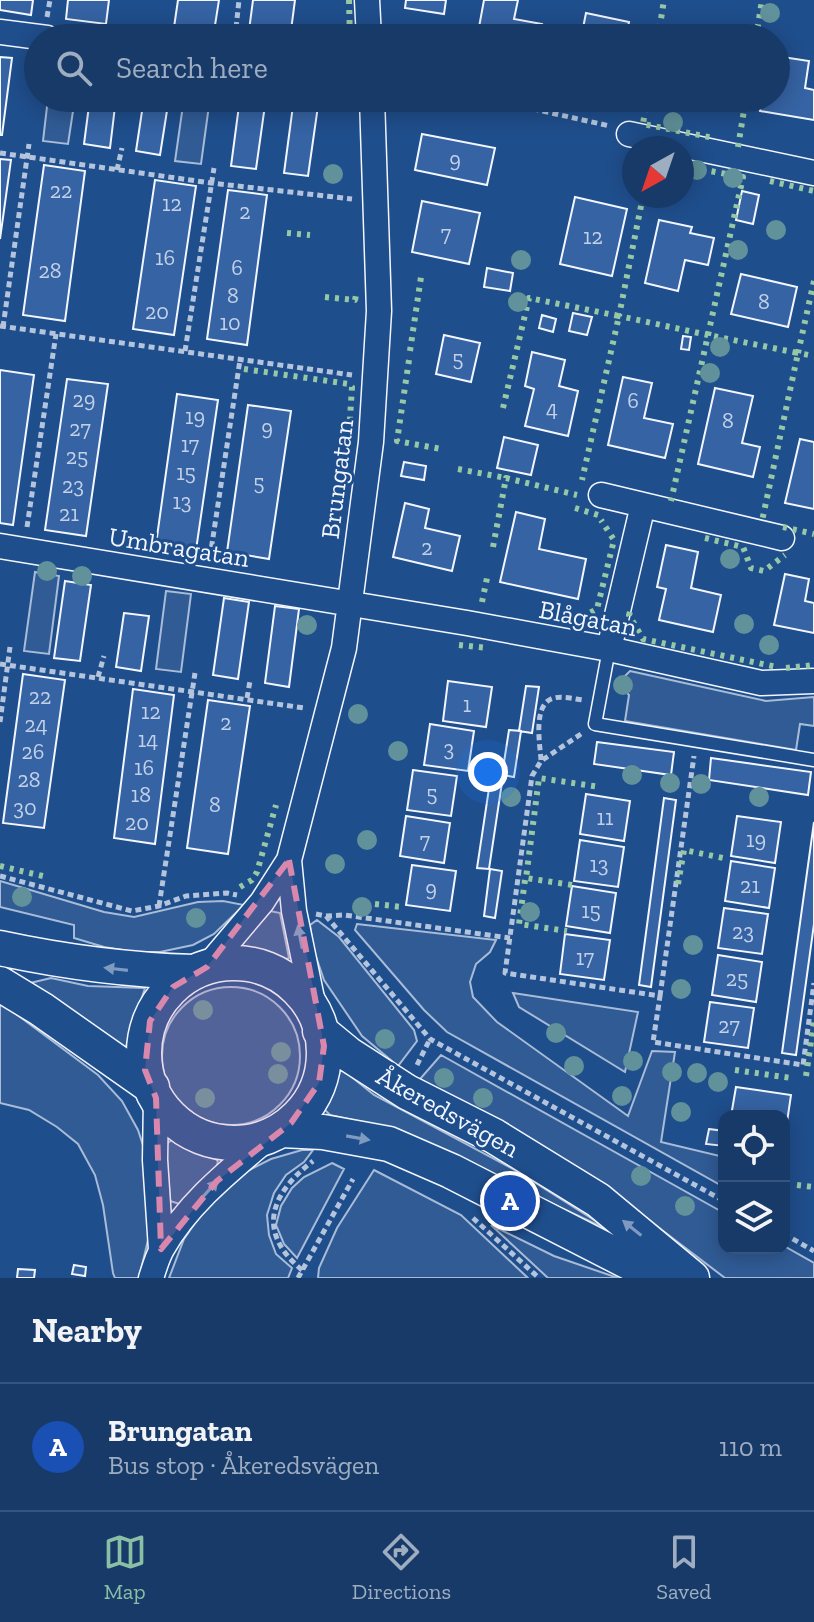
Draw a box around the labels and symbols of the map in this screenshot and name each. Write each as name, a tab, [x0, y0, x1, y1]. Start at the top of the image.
north arrow	[622, 136, 694, 208]
house number: 9	[449, 146, 461, 173]
house number: 22	[50, 177, 72, 204]
house number: 12	[162, 190, 182, 217]
house number: 2	[239, 198, 251, 225]
house number: 7	[441, 220, 452, 247]
house number: 12	[583, 223, 603, 250]
house number: 16	[155, 244, 175, 271]
house number: 6	[231, 254, 243, 281]
house number: 28	[38, 257, 62, 284]
house number: 8	[227, 282, 239, 309]
house number: 8	[758, 288, 770, 315]
house number: 20	[145, 298, 169, 325]
house number: 10	[219, 309, 241, 336]
house number: 5	[452, 345, 464, 372]
house number: 29	[72, 386, 96, 413]
house number: 6	[627, 387, 639, 414]
house number: 4	[546, 395, 558, 422]
house number: 19	[185, 403, 205, 430]
house number: 8	[722, 407, 734, 434]
house number: 9	[261, 414, 273, 441]
house number: 27	[69, 415, 91, 442]
street label: Brungatan	[314, 417, 360, 541]
house number: 17	[181, 431, 200, 458]
house number: 25	[66, 443, 88, 470]
house number: 15	[176, 459, 196, 486]
house number: 5	[253, 469, 265, 496]
house number: 23	[62, 472, 84, 499]
house number: 13	[172, 488, 192, 515]
house number: 21	[59, 500, 79, 527]
street label: Umbragatan	[106, 520, 252, 574]
house number: 2	[421, 534, 433, 561]
street label: Blågatan	[536, 593, 640, 643]
house number: 22	[29, 683, 51, 710]
house number: 1	[463, 691, 472, 718]
house number: 12	[141, 698, 161, 725]
house number: 2	[220, 709, 232, 736]
house number: 24	[24, 711, 48, 738]
house number: 14	[138, 726, 158, 753]
house number: 3	[444, 735, 454, 762]
house number: 26	[21, 738, 45, 765]
your location	[468, 752, 508, 792]
house number: 16	[134, 754, 154, 781]
house number: 28	[17, 766, 41, 793]
house number: 5	[426, 780, 438, 807]
house number: 18	[131, 781, 151, 808]
house number: 8	[209, 791, 221, 818]
house number: 30	[13, 794, 37, 821]
house number: 11	[597, 804, 614, 831]
house number: 20	[125, 809, 149, 836]
house number: 19	[746, 826, 766, 853]
house number: 7	[420, 827, 431, 854]
house number: 13	[589, 851, 609, 878]
house number: 21	[740, 872, 760, 899]
house number: 9	[425, 875, 437, 902]
house number: 15	[581, 897, 601, 924]
house number: 23	[732, 918, 754, 945]
one-way arrow	[293, 924, 305, 949]
house number: 17	[576, 944, 595, 971]
one-way arrow	[103, 962, 128, 975]
house number: 25	[726, 965, 748, 992]
house number: 27	[718, 1012, 740, 1039]
street label: Åkeredsvägen	[371, 1060, 525, 1164]
one-way arrow	[346, 1132, 371, 1144]
pin: A	[484, 1171, 536, 1231]
one-way arrow	[201, 1179, 219, 1198]
one-way arrow	[622, 1221, 642, 1237]

